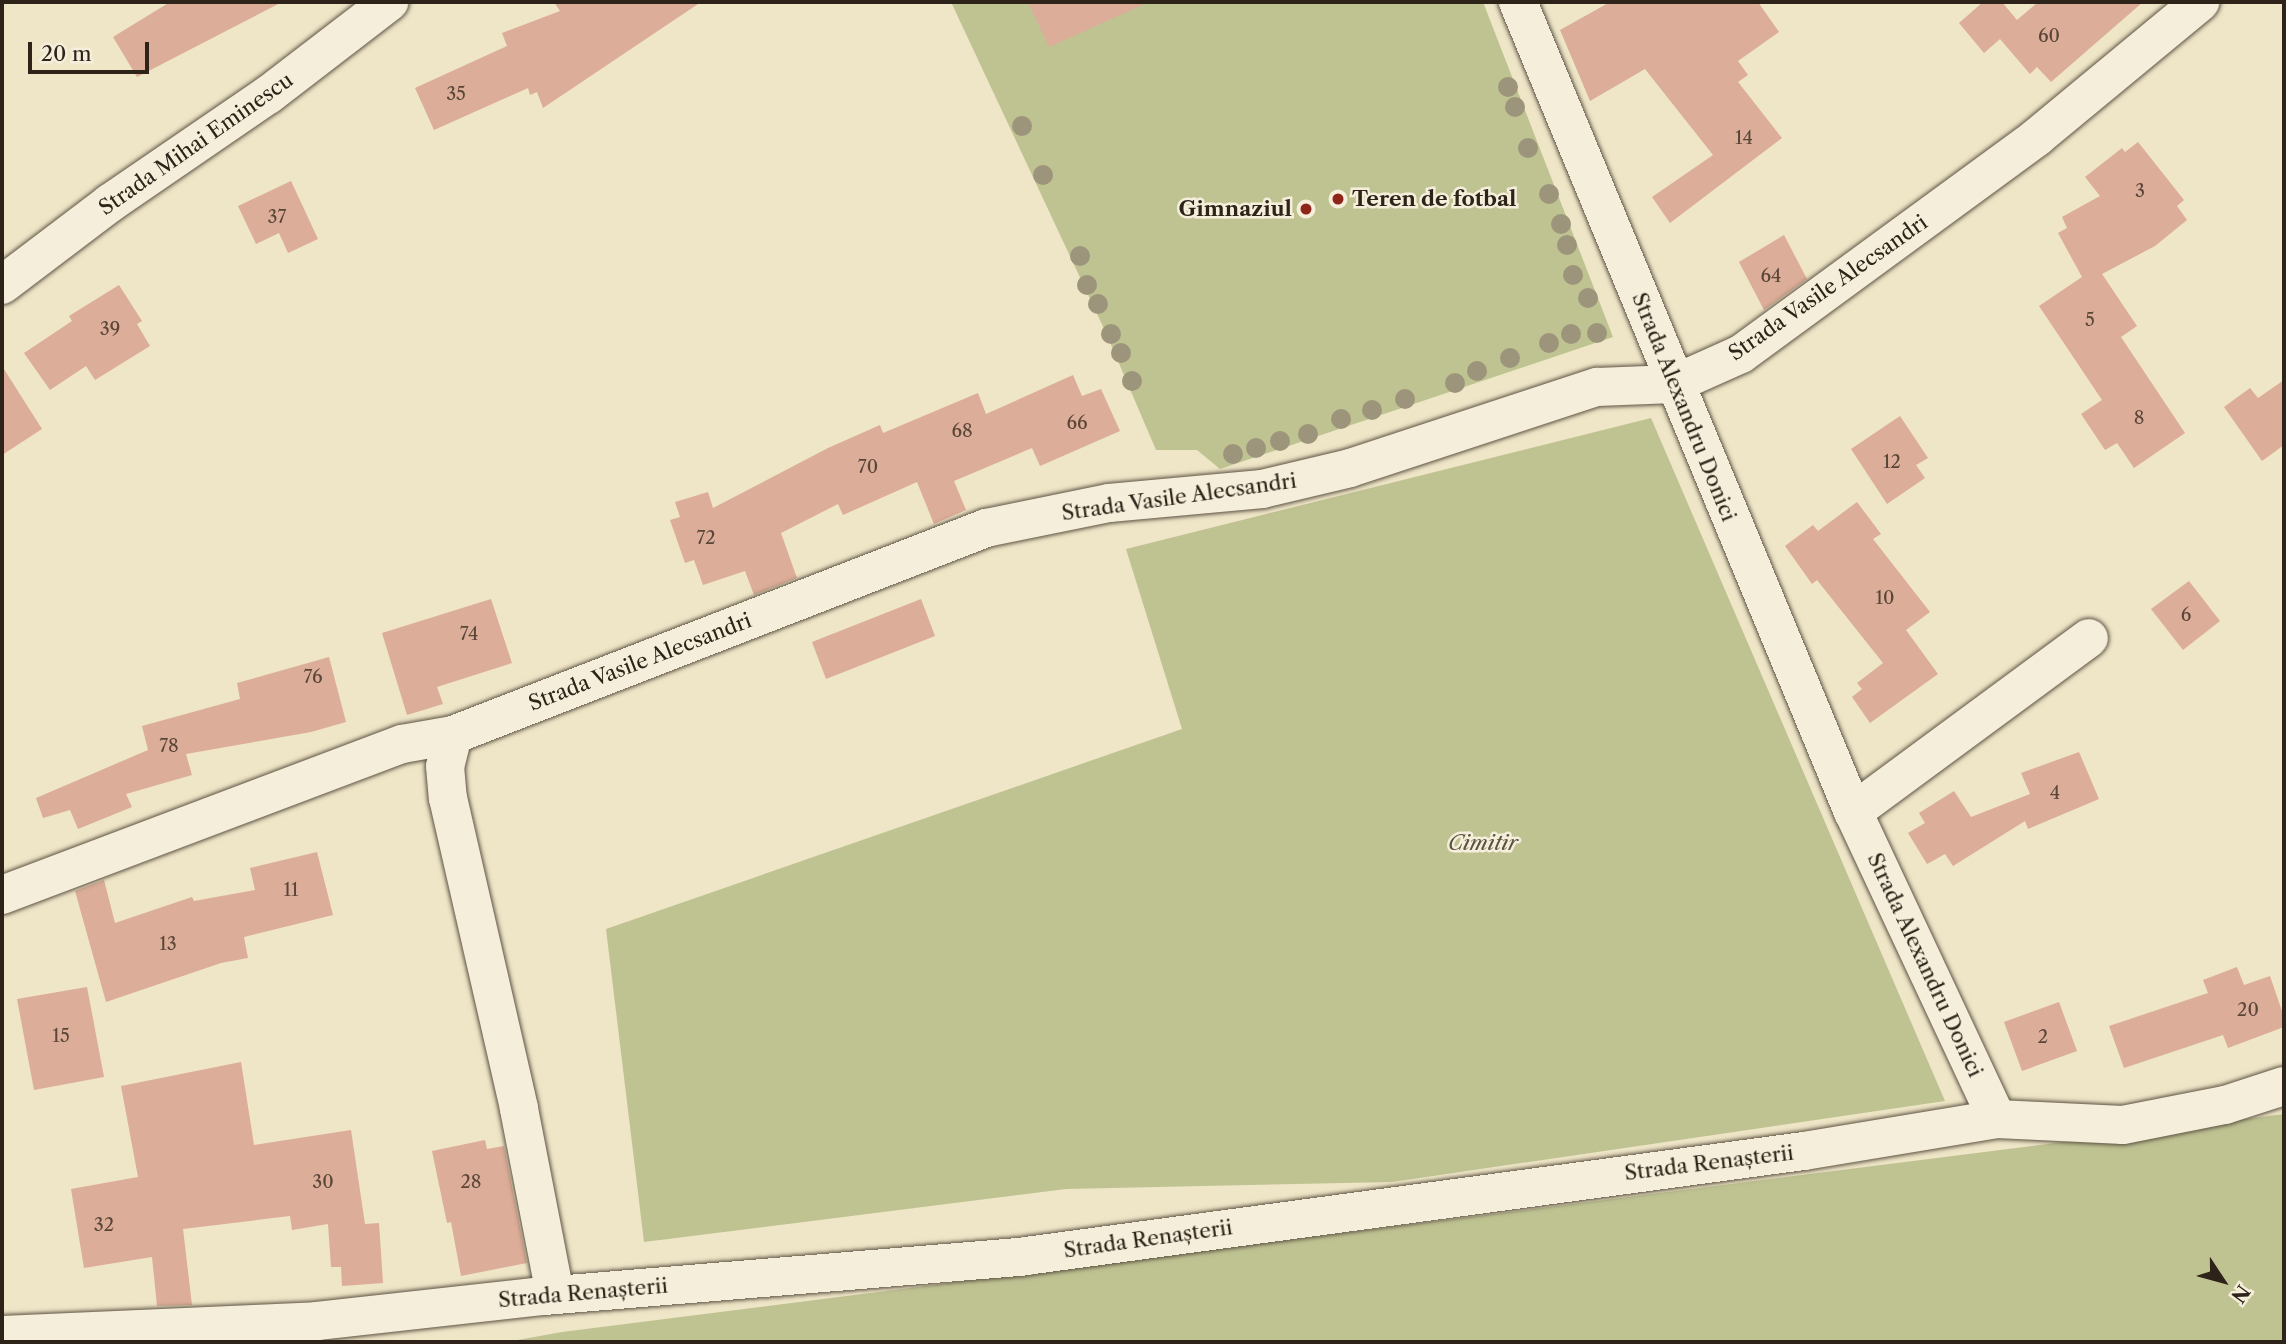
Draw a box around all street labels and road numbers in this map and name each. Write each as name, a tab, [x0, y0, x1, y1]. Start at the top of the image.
street label: Strada Mihai Eminescu	[94, 67, 298, 221]
street label: Strada Vasile Alecsandri	[1723, 209, 1933, 367]
street label: Strada Alexandru Donici	[1626, 288, 1742, 526]
street label: Strada Vasile Alecsandri	[1059, 468, 1299, 526]
street label: Strada Vasile Alecsandri	[524, 607, 756, 717]
street label: Strada Alexandru Donici	[1862, 848, 1988, 1082]
street label: Strada Renașterii	[1623, 1140, 1795, 1186]
street label: Strada Renașterii	[1062, 1215, 1234, 1263]
street label: Strada Renașterii	[497, 1273, 669, 1313]

